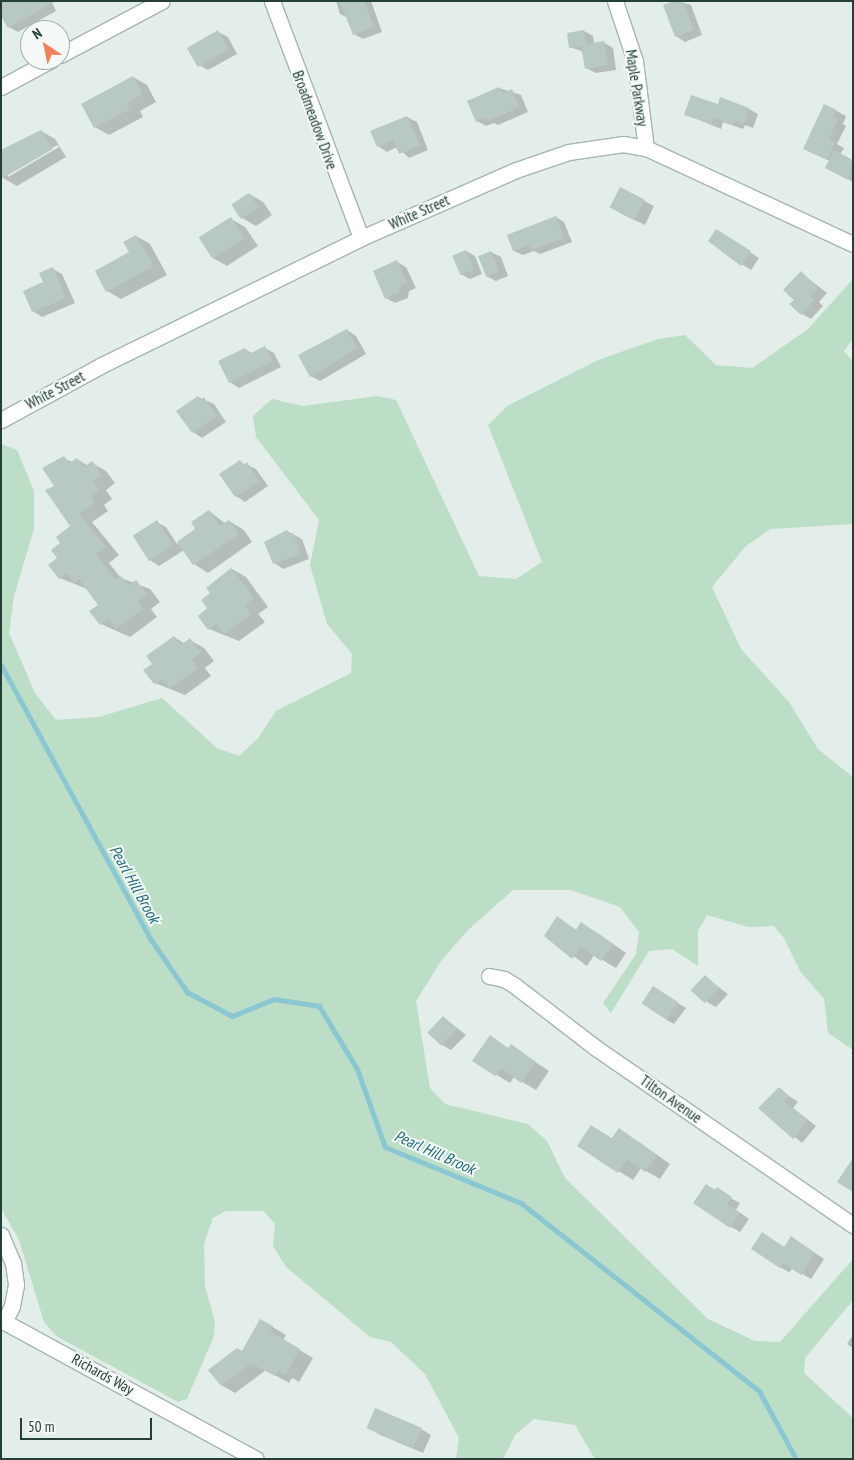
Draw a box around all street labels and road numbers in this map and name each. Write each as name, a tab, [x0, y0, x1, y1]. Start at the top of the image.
street label: Maple Parkway	[622, 48, 652, 128]
street label: Broadmeadow Drive	[289, 68, 341, 172]
street label: White Street	[386, 191, 452, 233]
street label: White Street	[22, 367, 88, 413]
street label: Tilton Avenue	[636, 1071, 706, 1127]
street label: Richards Way	[69, 1350, 137, 1398]

